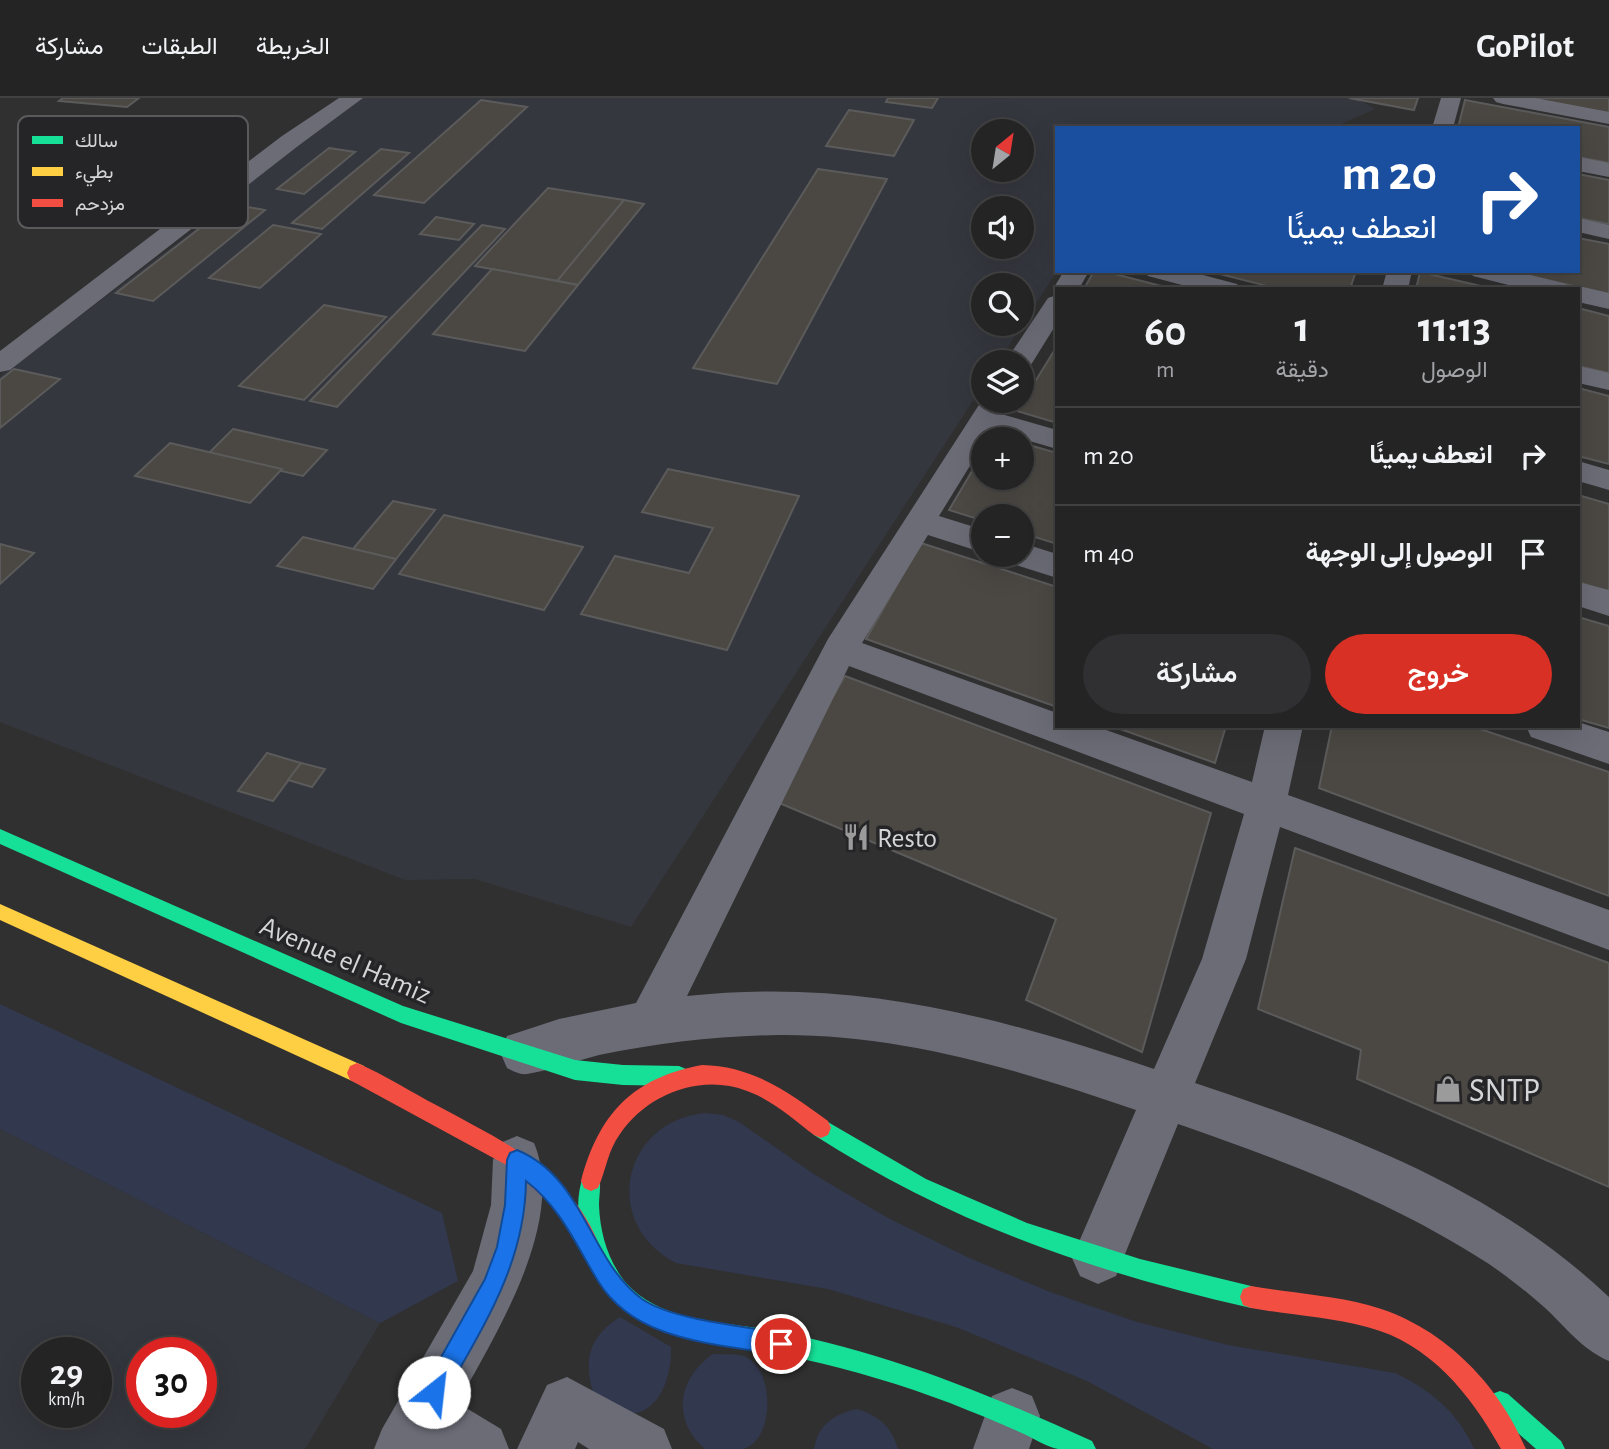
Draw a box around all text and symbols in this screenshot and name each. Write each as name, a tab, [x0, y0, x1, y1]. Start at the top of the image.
text: GoPilot	[1476, 31, 1574, 64]
text: مشاركة	[35, 35, 103, 59]
text: الطبقات	[141, 35, 218, 59]
text: الخريطة	[256, 35, 330, 59]
legend	[18, 116, 248, 228]
north arrow	[971, 119, 1034, 182]
map controls	[971, 119, 1034, 567]
text: سالك	[75, 132, 118, 151]
text: 20 m	[1341, 150, 1437, 199]
icon: right	[1461, 154, 1552, 245]
text: بطيء	[75, 163, 113, 187]
text: مزدحم	[75, 195, 125, 216]
button: sound	[971, 196, 1034, 259]
text: انعطف يمينًا	[1286, 212, 1437, 244]
button: search	[971, 273, 1034, 336]
text: 1	[1294, 307, 1310, 349]
text: 11:13	[1418, 307, 1491, 349]
text: 60	[1144, 311, 1186, 353]
button: layers	[971, 350, 1034, 413]
text: m	[1156, 359, 1174, 382]
text: دقيقة	[1275, 359, 1329, 382]
text: الوصول	[1421, 359, 1488, 382]
button: +	[971, 427, 1034, 490]
icon: right	[1514, 437, 1552, 475]
text: انعطف يمينًا	[1369, 442, 1493, 468]
text: 20 m	[1083, 443, 1134, 469]
button: −	[971, 504, 1034, 567]
icon: arrive	[1514, 535, 1552, 573]
text: الوصول إلى الوجهة	[1305, 540, 1493, 566]
text: 40 m	[1083, 541, 1134, 567]
button: مشاركة	[1083, 634, 1311, 714]
button: خروج	[1325, 634, 1552, 714]
restaurant icon: Resto	[841, 822, 871, 852]
place label: Resto	[877, 825, 937, 853]
street label: Avenue el Hamiz	[256, 912, 435, 1009]
shop icon: SNTP	[1433, 1074, 1463, 1104]
place label: SNTP	[1469, 1075, 1540, 1108]
pin	[751, 1314, 811, 1374]
icon: arrive	[762, 1325, 800, 1363]
speed limit sign: 30	[126, 1337, 217, 1428]
position arrow	[397, 1355, 471, 1429]
text: 29	[50, 1356, 83, 1391]
text: km/h	[48, 1391, 85, 1409]

